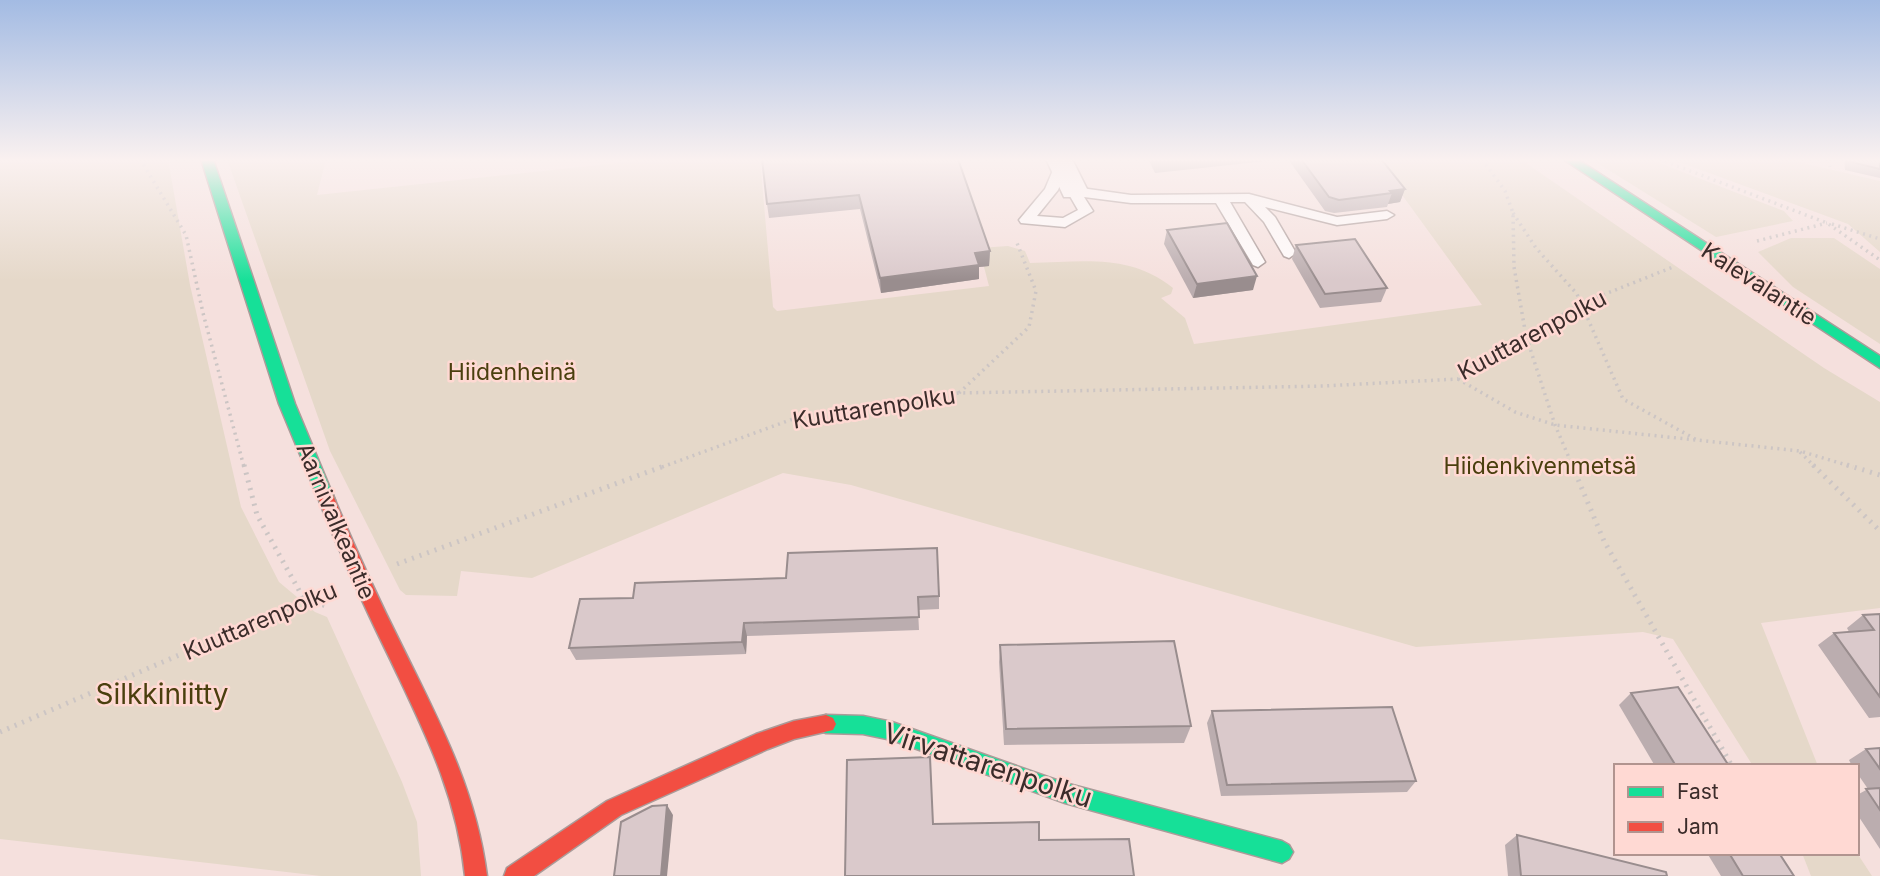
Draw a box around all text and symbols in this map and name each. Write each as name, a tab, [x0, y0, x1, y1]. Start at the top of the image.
street label: Kalevalantie	[1696, 237, 1822, 331]
street label: Kuuttarenpolku	[1453, 284, 1611, 386]
park label: Hiidenheinä	[448, 358, 576, 386]
street label: Kuuttarenpolku	[791, 381, 957, 435]
street label: Aarnivalkeantie	[290, 439, 382, 603]
park label: Hiidenkivenmetsä	[1444, 452, 1636, 480]
street label: Kuuttarenpolku	[179, 576, 341, 666]
park label: Silkkiniitty	[95, 677, 229, 711]
street label: Virvattarenpolku	[879, 715, 1097, 815]
legend	[1614, 764, 1859, 855]
text: Fast	[1677, 779, 1719, 804]
text: Jam	[1677, 814, 1719, 839]

